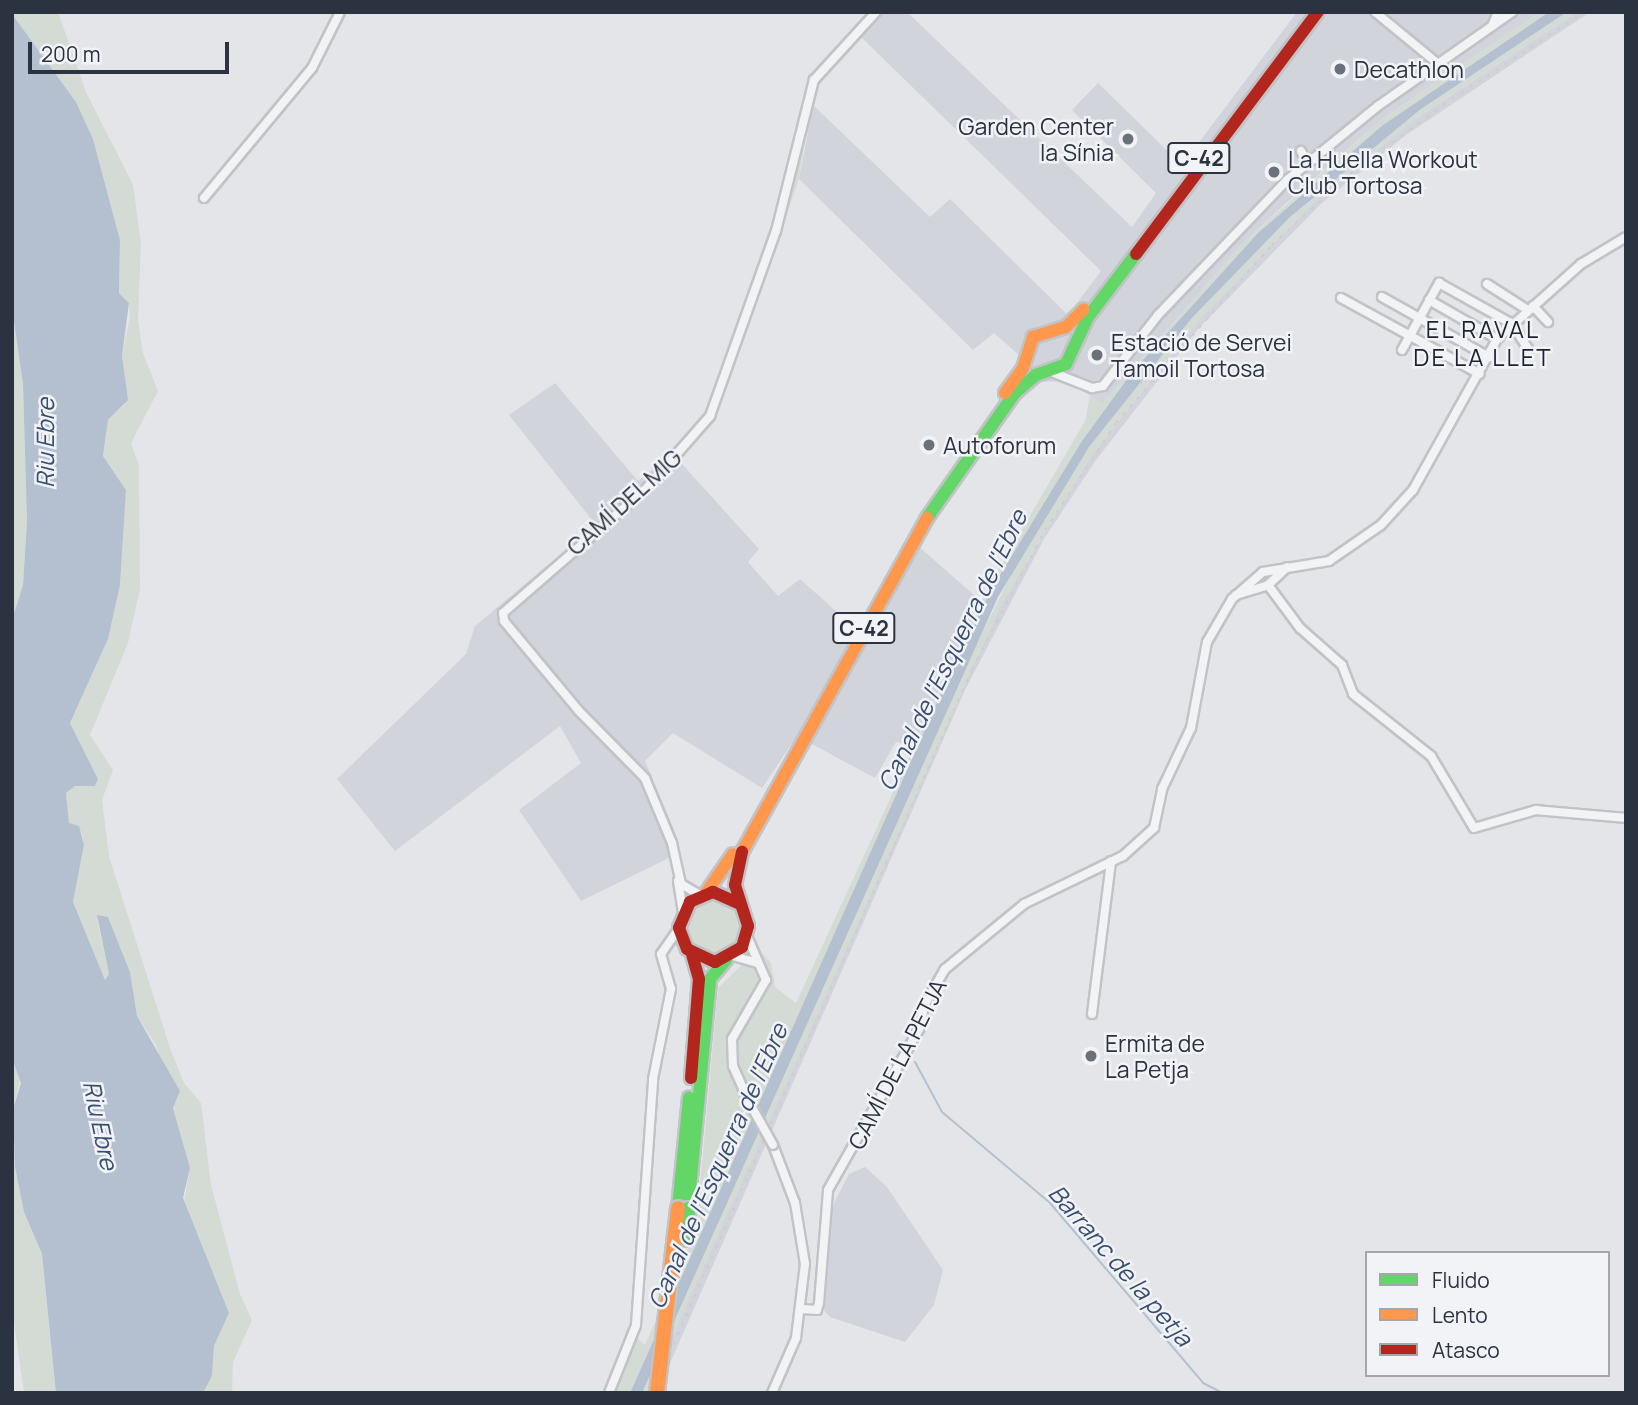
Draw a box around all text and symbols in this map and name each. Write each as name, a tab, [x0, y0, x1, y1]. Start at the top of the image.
scale bar	[32, 28, 233, 72]
text: 200 m	[41, 40, 101, 68]
place label: Decathlon	[1354, 55, 1464, 83]
marker: Decathlon	[1332, 61, 1348, 77]
place label: Garden Center la Sínia	[958, 112, 1114, 166]
marker: Garden Center la Sínia	[1120, 131, 1136, 147]
road number: C-42	[1166, 140, 1232, 176]
place label: La Huella Workout Club Tortosa	[1288, 145, 1478, 199]
marker: La Huella Workout Club Tortosa	[1266, 164, 1282, 180]
district label: EL RAVAL DE LA LLET	[1415, 315, 1551, 371]
place label: Estació de Servei Tamoil Tortosa	[1111, 328, 1292, 382]
marker: Estació de Servei Tamoil Tortosa	[1089, 347, 1105, 363]
water label: Riu Ebre	[31, 398, 59, 488]
place label: Autoforum	[943, 431, 1056, 459]
marker: Autoforum	[921, 437, 937, 453]
street label: CAMÍ DEL MIG	[561, 443, 687, 561]
water label: Canal de l'Esquerra de l'Ebre	[871, 505, 1033, 795]
road number: C-42	[831, 610, 897, 646]
street label: CAMÍ DE LA PETJA	[842, 974, 952, 1154]
water label: Canal de l'Esquerra de l'Ebre	[641, 1019, 793, 1313]
place label: Ermita de La Petja	[1105, 1029, 1205, 1083]
marker: Ermita de La Petja	[1083, 1048, 1099, 1064]
water label: Riu Ebre	[78, 1078, 124, 1172]
water label: Barranc de la petja	[1043, 1178, 1199, 1352]
legend	[1365, 1251, 1610, 1377]
text: Fluido	[1432, 1266, 1490, 1294]
text: Lento	[1432, 1301, 1488, 1329]
text: Atasco	[1432, 1336, 1500, 1364]

